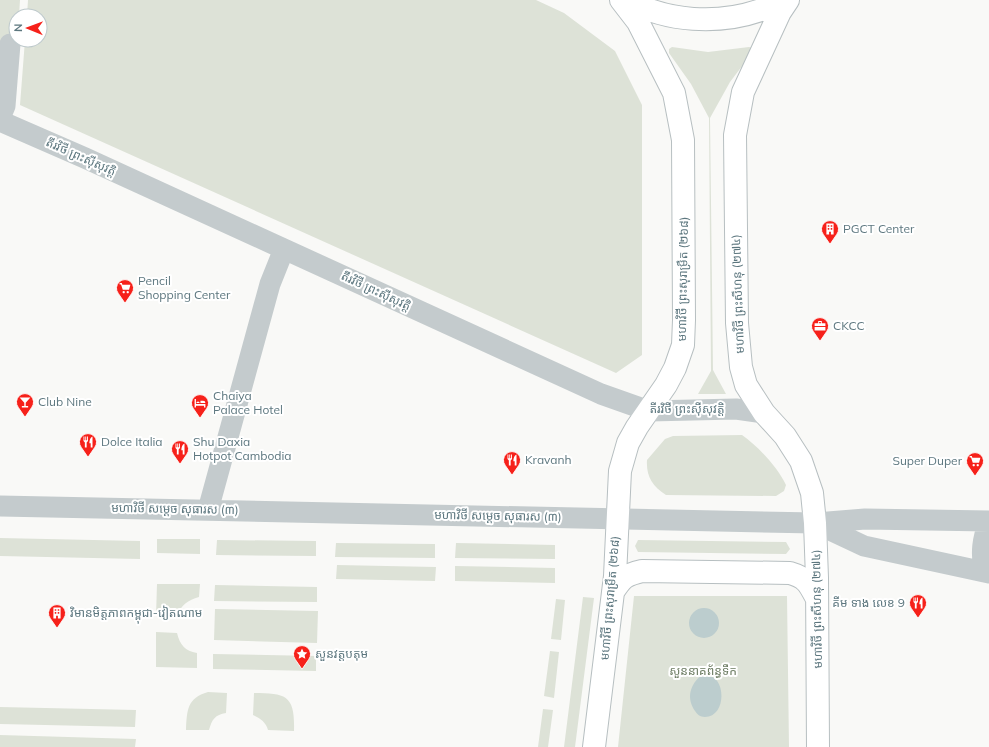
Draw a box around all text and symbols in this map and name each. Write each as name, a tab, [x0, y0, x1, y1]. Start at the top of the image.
north arrow	[8, 8, 48, 48]
text: N	[11, 24, 25, 32]
street label: តីរវិថី ព្រះស៊ីសុវត្តិ	[44, 134, 119, 179]
street label: មហាវិថី ព្រះសុរាម្រឹត (២៦៨)	[674, 216, 691, 342]
building icon: PGCT Center	[820, 219, 840, 244]
place label: PGCT Center	[843, 221, 915, 236]
street label: មហាវិថី ព្រះសីហនុ (២៧៤)	[728, 234, 747, 354]
street label: តីរវិថី ព្រះស៊ីសុវត្តិ	[339, 268, 413, 314]
place label: Pencil Shopping Center	[138, 273, 231, 302]
supermarket icon: Pencil Shopping Center	[115, 278, 135, 303]
office icon: CKCC	[810, 316, 830, 341]
place label: CKCC	[833, 318, 865, 333]
place label: Chaiya Palace Hotel	[213, 388, 283, 417]
bar icon: Club Nine	[15, 392, 35, 417]
hotel icon: Chaiya Palace Hotel	[190, 393, 210, 418]
place label: Club Nine	[38, 394, 92, 409]
street label: តីរវិថី ព្រះស៊ីសុវត្តិ	[649, 401, 725, 416]
restaurant icon: Dolce Italia	[78, 432, 98, 457]
place label: Dolce Italia	[101, 434, 163, 449]
place label: Shu Daxia Hotpot Cambodia	[193, 434, 292, 463]
restaurant icon: Shu Daxia Hotpot Cambodia	[170, 439, 190, 464]
restaurant icon: Kravanh	[502, 450, 522, 475]
supermarket icon: Super Duper	[965, 451, 985, 476]
place label: Kravanh	[525, 452, 572, 467]
place label: Super Duper	[892, 453, 963, 468]
street label: មហាវិថី សម្តេច សុធារស (៣)	[111, 500, 239, 517]
street label: មហាវិថី សម្តេច សុធារស (៣)	[434, 507, 562, 524]
street label: មហាវិថី ព្រះសុរាម្រឹត (២៦៨)	[597, 535, 623, 661]
street label: មហាវិថី ព្រះសីហនុ (២៧៤)	[808, 549, 825, 669]
restaurant icon: គីម ទាង លេខ 9	[908, 593, 928, 618]
place label: គីម ទាង លេខ 9	[832, 595, 905, 610]
building icon: វិមានមិត្តភាពកម្ពុជា-វៀតណាម	[47, 603, 67, 628]
place label: វិមានមិត្តភាពកម្ពុជា-វៀតណាម	[70, 605, 202, 624]
place icon: សួនវត្តបតុម	[292, 644, 312, 669]
place label: សួនវត្តបតុម	[315, 646, 368, 661]
park label: សួននាគព័ន្ធទឹក	[669, 663, 737, 678]

